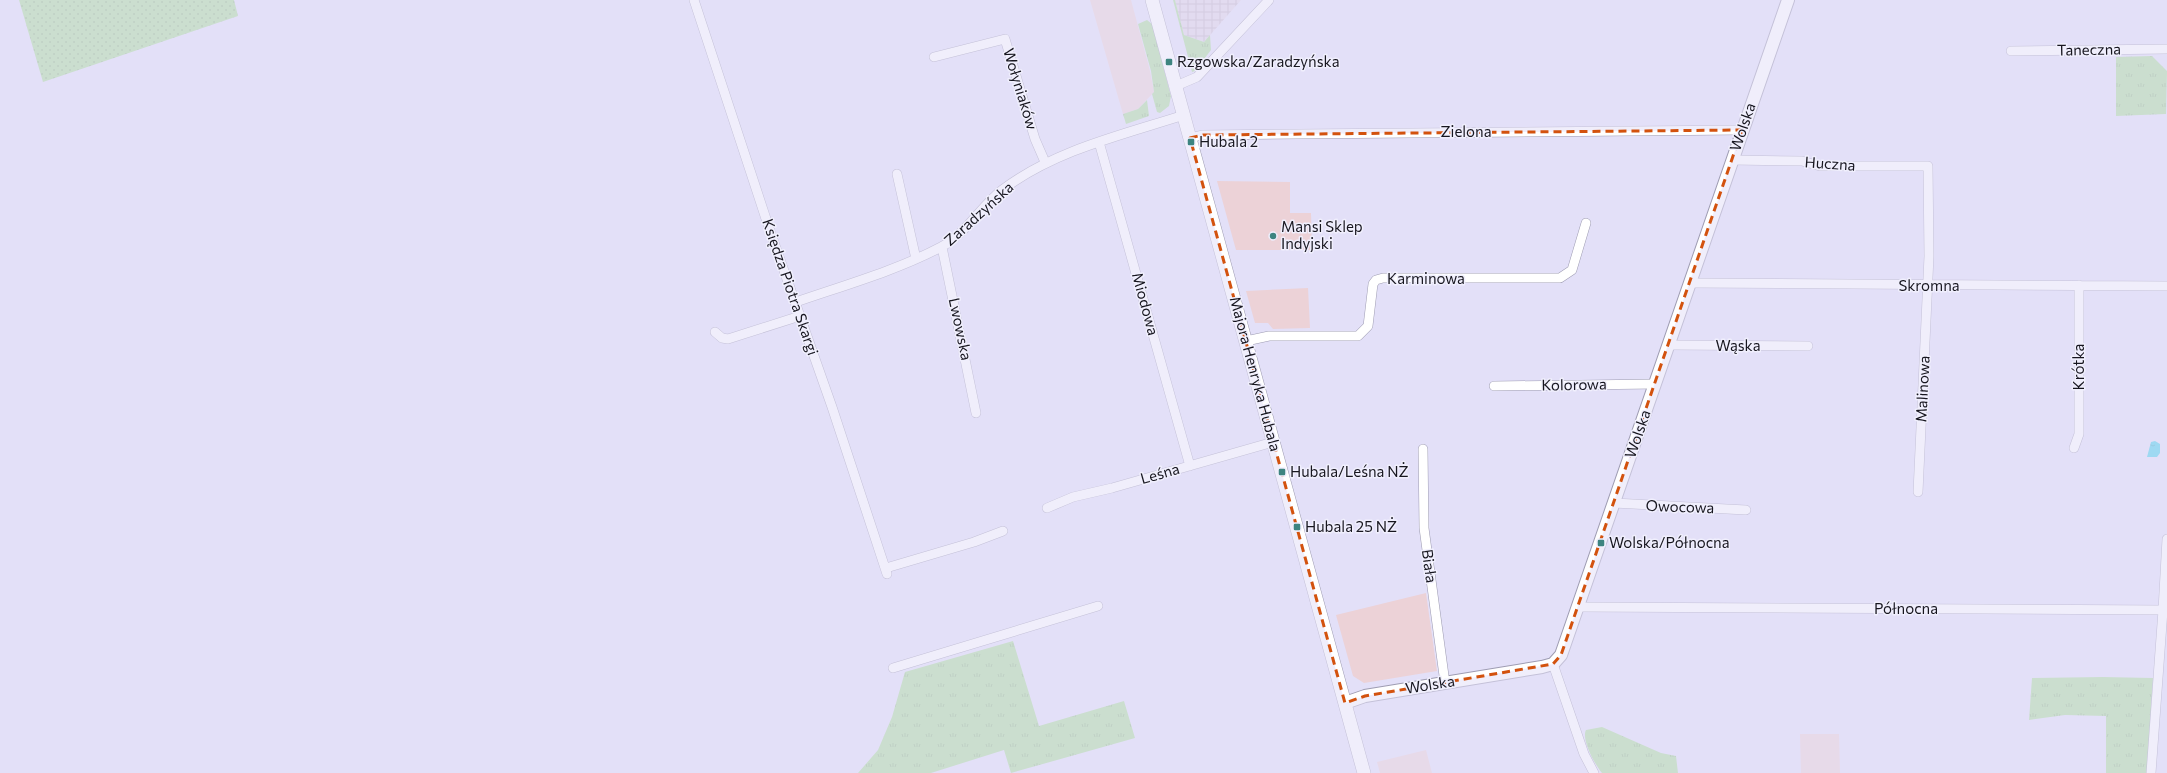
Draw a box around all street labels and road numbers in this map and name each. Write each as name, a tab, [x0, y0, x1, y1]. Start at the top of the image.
street label: Taneczna	[2057, 39, 2121, 59]
street label: Wołyniaków	[1000, 46, 1042, 132]
street label: Wolska	[1725, 100, 1759, 153]
street label: Zielona	[1440, 122, 1492, 140]
street label: Huczna	[1804, 152, 1856, 174]
street label: Zaradzyńska	[940, 177, 1017, 249]
street label: Księdza Piotra Skargi	[759, 216, 823, 357]
street label: Karminowa	[1387, 269, 1465, 287]
street label: Miodowa	[1129, 270, 1163, 337]
street label: Skromna	[1898, 276, 1960, 294]
street label: Majora Henryka Hubala	[1227, 294, 1285, 453]
street label: Lwowska	[946, 296, 976, 362]
street label: Wąska	[1715, 336, 1761, 354]
street label: Krótka	[2069, 344, 2087, 390]
street label: Malinowa	[1911, 355, 1933, 423]
street label: Kolorowa	[1541, 374, 1607, 394]
street label: Wolska	[1620, 407, 1654, 460]
street label: Leśna	[1138, 459, 1181, 487]
street label: Owocowa	[1645, 496, 1715, 516]
street label: Biała	[1419, 548, 1441, 584]
street label: Północna	[1874, 599, 1938, 617]
street label: Wolska	[1404, 671, 1456, 697]

